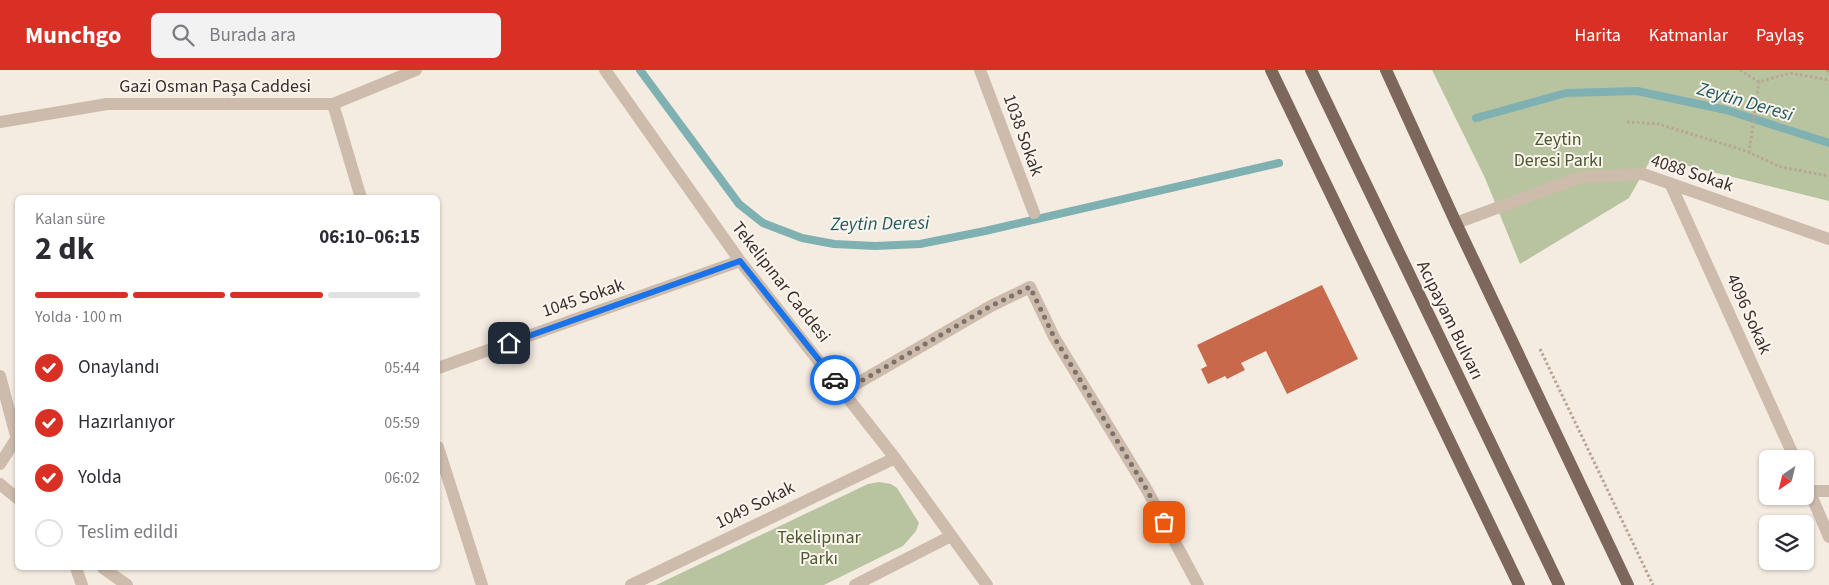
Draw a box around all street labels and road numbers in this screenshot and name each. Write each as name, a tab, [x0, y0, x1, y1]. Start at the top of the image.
street label: Gazi Osman Paşa Caddesi	[119, 74, 311, 99]
street label: 1038 Sokak	[997, 91, 1049, 180]
street label: 4088 Sokak	[1647, 148, 1737, 198]
street label: Tekelipınar Caddesi	[726, 216, 836, 348]
street label: Acıpayam Bulvarı	[1410, 256, 1490, 384]
street label: 4096 Sokak	[1720, 270, 1778, 358]
street label: 1045 Sokak	[539, 272, 628, 324]
street label: 1049 Sokak	[711, 475, 799, 535]

